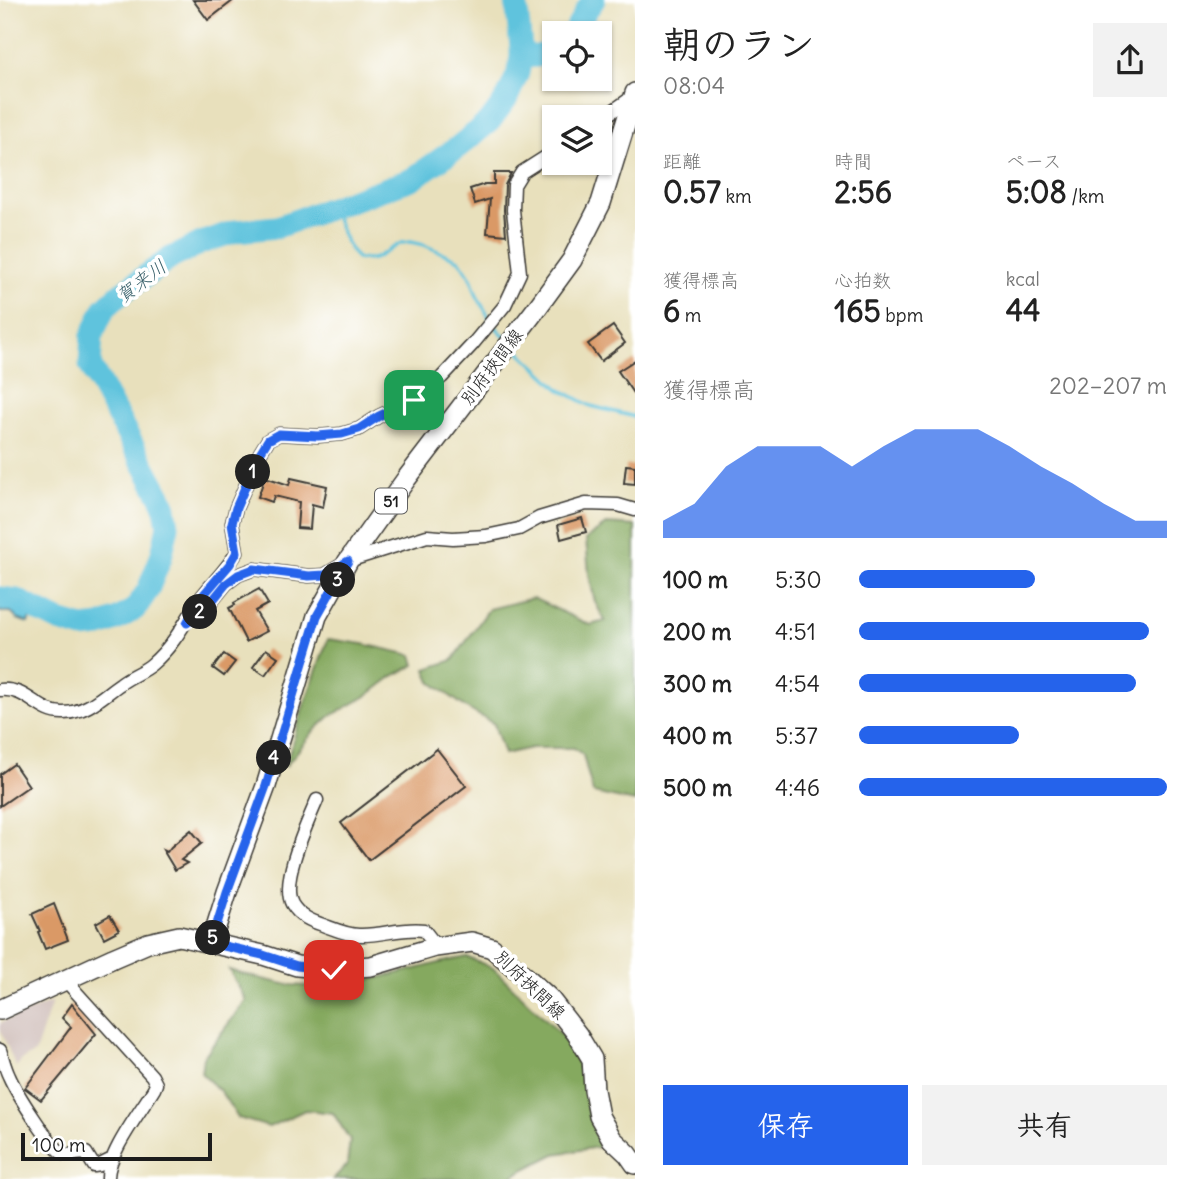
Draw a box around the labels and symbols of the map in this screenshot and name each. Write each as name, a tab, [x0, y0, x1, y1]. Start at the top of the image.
water label: 賀来川	[111, 254, 171, 308]
street label: 別府挾間線	[455, 324, 528, 410]
pin	[384, 370, 444, 430]
pin: 1	[236, 454, 270, 490]
road number: 51	[375, 488, 407, 514]
pin: 3	[320, 562, 356, 598]
pin: 2	[182, 594, 218, 630]
pin: 4	[256, 740, 292, 776]
pin: 5	[196, 920, 230, 956]
pin	[304, 940, 364, 1000]
street label: 別府挾間線	[490, 945, 571, 1024]
scale bar	[21, 1130, 212, 1162]

